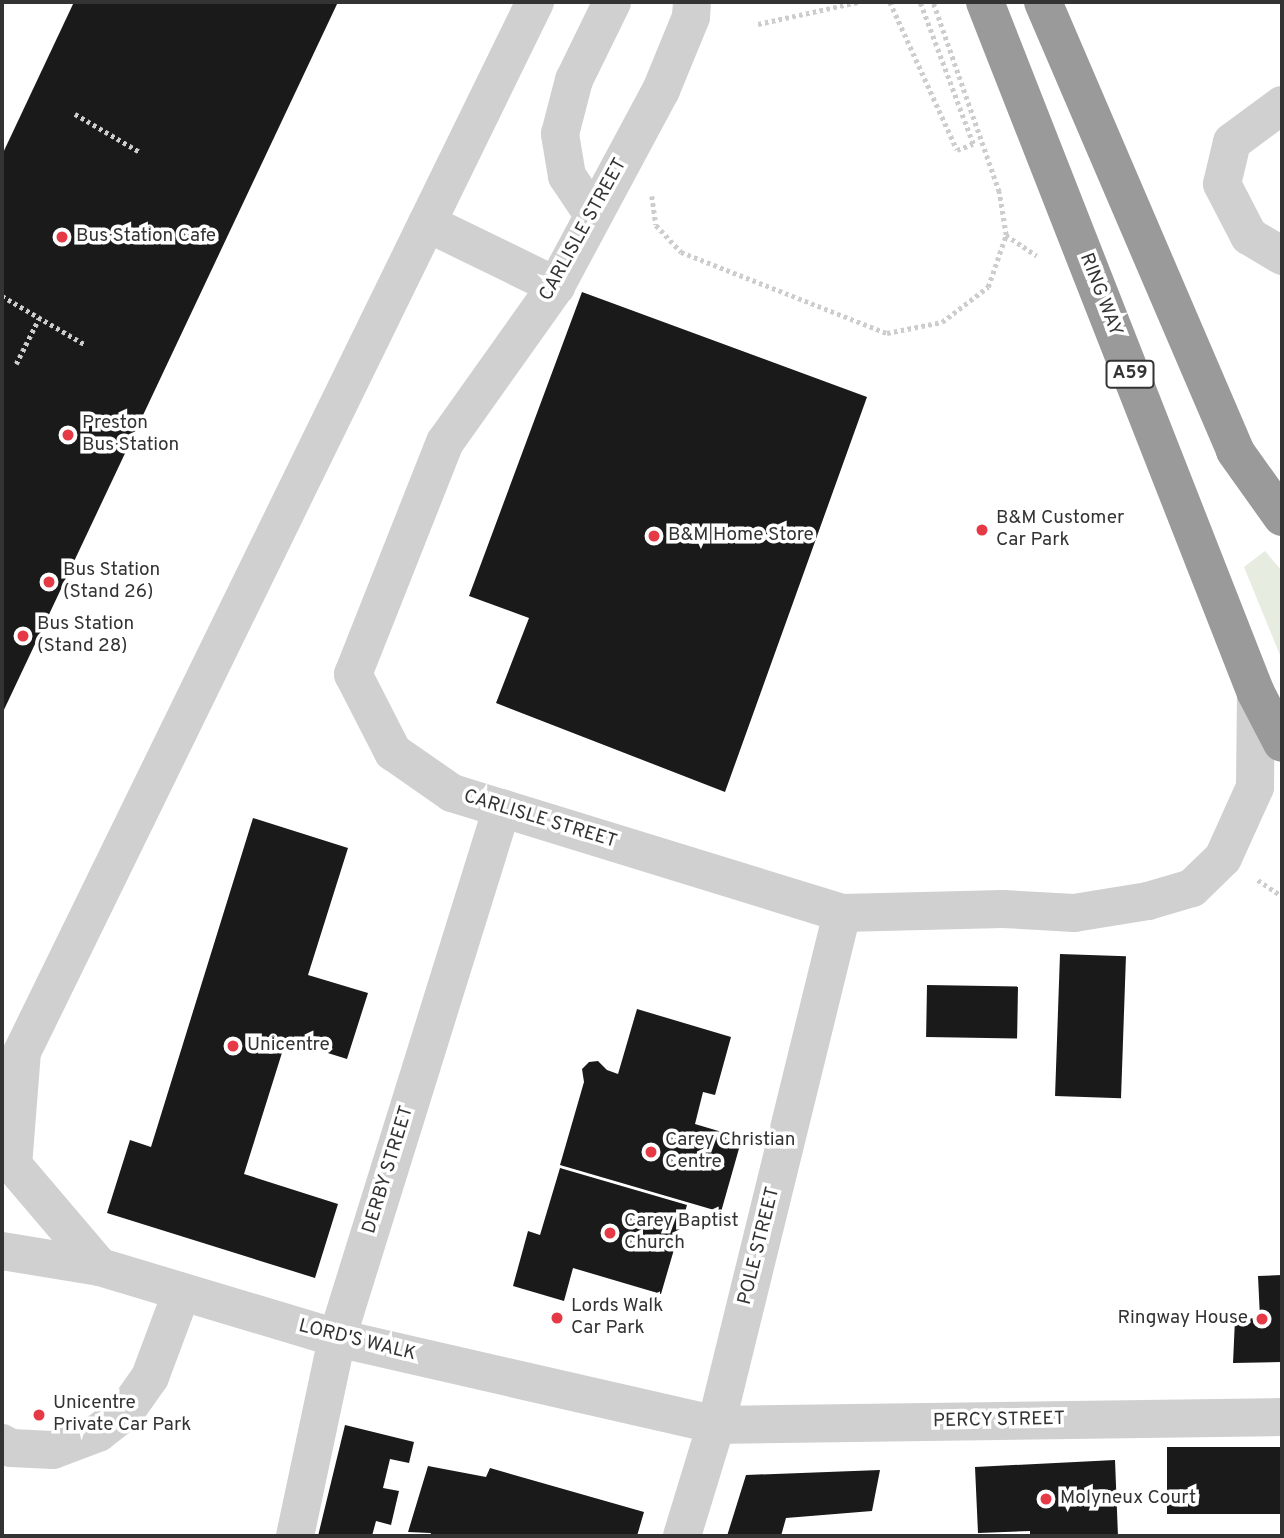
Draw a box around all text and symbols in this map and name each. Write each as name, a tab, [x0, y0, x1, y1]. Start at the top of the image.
street label: CARLISLE STREET	[535, 155, 633, 305]
place label: Bus Station Cafe	[76, 226, 216, 248]
marker: Bus Station Cafe	[54, 229, 70, 245]
street label: RING WAY	[1074, 250, 1126, 340]
road number: A59	[1106, 360, 1154, 388]
place label: Preston Bus Station	[82, 413, 179, 457]
marker: Preston Bus Station	[60, 427, 76, 443]
place label: B&M Customer Car Park	[996, 508, 1124, 552]
marker: B&M Customer Car Park	[974, 522, 990, 538]
place label: B&M Home Store	[668, 525, 814, 547]
marker: B&M Home Store	[646, 528, 662, 544]
place label: Bus Station (Stand 26)	[63, 560, 160, 604]
marker: Bus Station (Stand 26)	[41, 574, 57, 590]
place label: Bus Station (Stand 28)	[37, 614, 134, 658]
marker: Bus Station (Stand 28)	[15, 628, 31, 644]
street label: CARLISLE STREET	[461, 786, 619, 854]
place label: Unicentre	[247, 1035, 330, 1057]
marker: Unicentre	[225, 1038, 241, 1054]
street label: DERBY STREET	[359, 1103, 419, 1237]
place label: Carey Christian Centre	[665, 1130, 795, 1174]
marker: Carey Christian Centre	[643, 1144, 659, 1160]
street label: POLE STREET	[734, 1185, 786, 1307]
place label: Carey Baptist Church	[624, 1211, 739, 1255]
marker: Carey Baptist Church	[602, 1225, 618, 1241]
place label: Lords Walk Car Park	[571, 1296, 664, 1340]
place label: Ringway House	[1117, 1308, 1248, 1330]
marker: Lords Walk Car Park	[549, 1310, 565, 1326]
marker: Ringway House	[1254, 1311, 1270, 1327]
street label: LORD'S WALK	[296, 1315, 418, 1367]
place label: Unicentre Private Car Park	[53, 1393, 191, 1437]
marker: Unicentre Private Car Park	[31, 1407, 47, 1423]
street label: PERCY STREET	[932, 1408, 1066, 1434]
place label: Molyneux Court	[1060, 1488, 1196, 1510]
marker: Molyneux Court	[1038, 1491, 1054, 1507]

